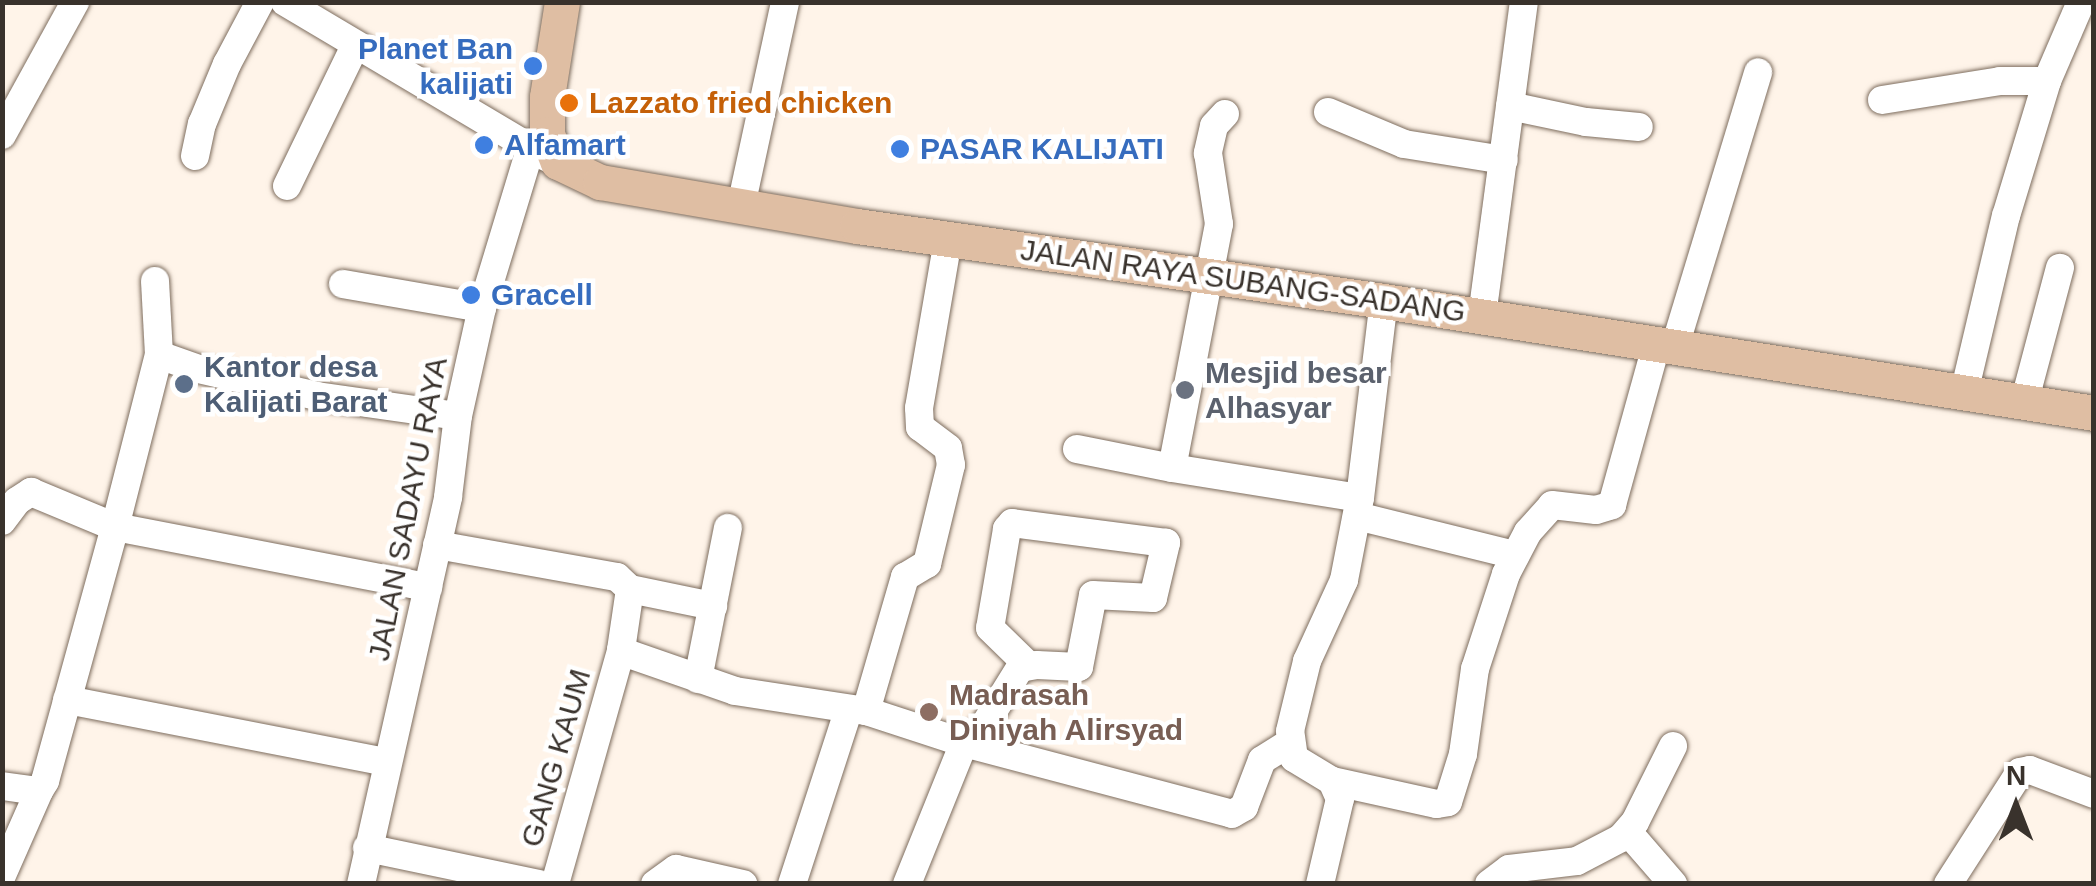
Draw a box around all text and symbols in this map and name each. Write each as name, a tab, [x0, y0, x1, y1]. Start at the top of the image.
place label: Planet Ban kalijati	[358, 31, 513, 102]
marker: Planet Ban kalijati	[522, 55, 544, 77]
place label: Lazzato fried chicken	[589, 85, 892, 121]
marker: Lazzato fried chicken	[558, 92, 580, 114]
place label: Alfamart	[504, 127, 626, 163]
place label: PASAR KALIJATI	[920, 131, 1164, 167]
marker: Alfamart	[473, 134, 495, 156]
marker: PASAR KALIJATI	[889, 138, 911, 160]
street label: JALAN RAYA SUBANG-SADANG	[1017, 232, 1469, 330]
place label: Gracell	[491, 277, 593, 313]
marker: Gracell	[460, 284, 482, 306]
place label: Kantor desa Kalijati Barat	[204, 349, 387, 420]
street label: JALAN SADAYU RAYA	[361, 354, 455, 664]
place label: Mesjid besar Alhasyar	[1205, 355, 1387, 426]
marker: Kantor desa Kalijati Barat	[173, 373, 195, 395]
marker: Mesjid besar Alhasyar	[1174, 379, 1196, 401]
street label: GANG KAUM	[513, 665, 599, 851]
place label: Madrasah Diniyah Alirsyad	[949, 677, 1184, 748]
marker: Madrasah Diniyah Alirsyad	[918, 701, 940, 723]
north arrow	[1966, 756, 2066, 856]
text: N	[2006, 760, 2026, 791]

